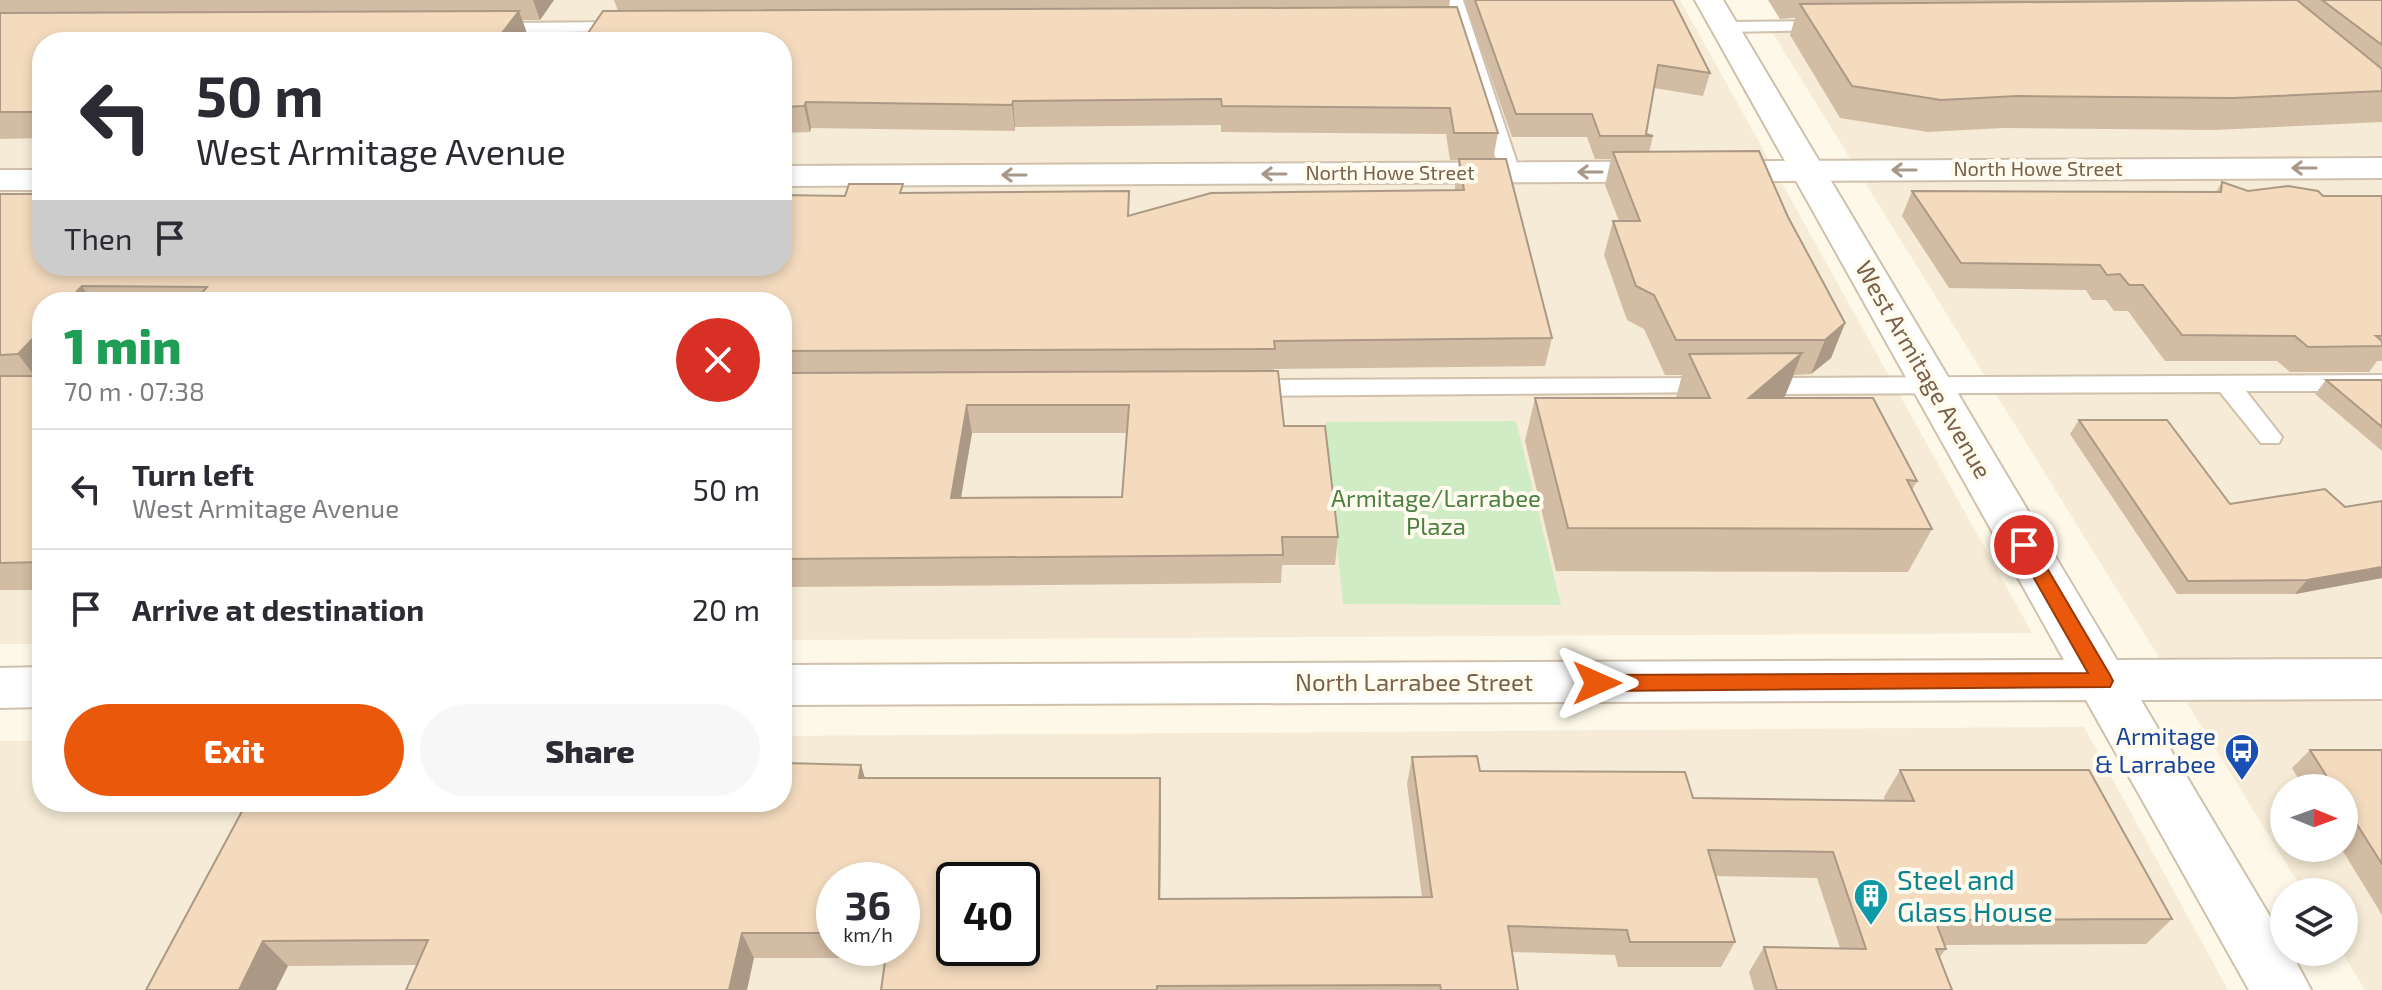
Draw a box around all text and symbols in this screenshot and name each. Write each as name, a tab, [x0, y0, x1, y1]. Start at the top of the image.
text: 50 m	[196, 61, 324, 128]
icon: left	[64, 64, 168, 168]
text: West Armitage Avenue	[196, 129, 566, 172]
street label: North Howe Street	[1953, 156, 2123, 180]
street label: North Howe Street	[1305, 160, 1475, 184]
one-way arrow	[2291, 160, 2318, 176]
one-way arrow	[1891, 162, 1918, 178]
one-way arrow	[1577, 164, 1604, 180]
one-way arrow	[1261, 166, 1288, 181]
one-way arrow	[1001, 167, 1028, 183]
icon: arrive	[148, 216, 192, 260]
text: Then	[64, 220, 132, 256]
street label: West Armitage Avenue	[1850, 255, 1998, 483]
text: 1 min	[64, 316, 182, 374]
button: close	[676, 318, 760, 402]
text: 70 m · 07:38	[64, 375, 205, 406]
text: Turn left	[132, 456, 254, 492]
icon: left	[64, 467, 108, 511]
text: 50 m	[693, 471, 760, 507]
park label: Armitage/Larrabee Plaza	[1331, 483, 1541, 540]
text: West Armitage Avenue	[132, 492, 399, 523]
pin	[1990, 511, 2058, 579]
icon: arrive	[2002, 523, 2046, 567]
icon: arrive	[64, 587, 108, 631]
text: Arrive at destination	[132, 591, 424, 627]
text: 20 m	[692, 591, 760, 627]
position arrow	[1555, 641, 1639, 725]
street label: North Larrabee Street	[1295, 667, 1533, 696]
button: Exit	[64, 704, 404, 796]
button: Share	[420, 704, 760, 796]
place label: Armitage & Larrabee	[2095, 721, 2216, 778]
bus stop icon: Armitage & Larrabee	[2223, 732, 2261, 782]
north arrow	[2270, 774, 2358, 862]
map controls	[2270, 774, 2358, 966]
speed limit sign: 40	[936, 862, 1040, 966]
place label: Steel and Glass House	[1897, 862, 2053, 928]
building icon: Steel and Glass House	[1852, 877, 1890, 927]
button: layers	[2270, 878, 2358, 966]
text: 36	[845, 880, 891, 928]
text: km/h	[843, 922, 893, 946]

